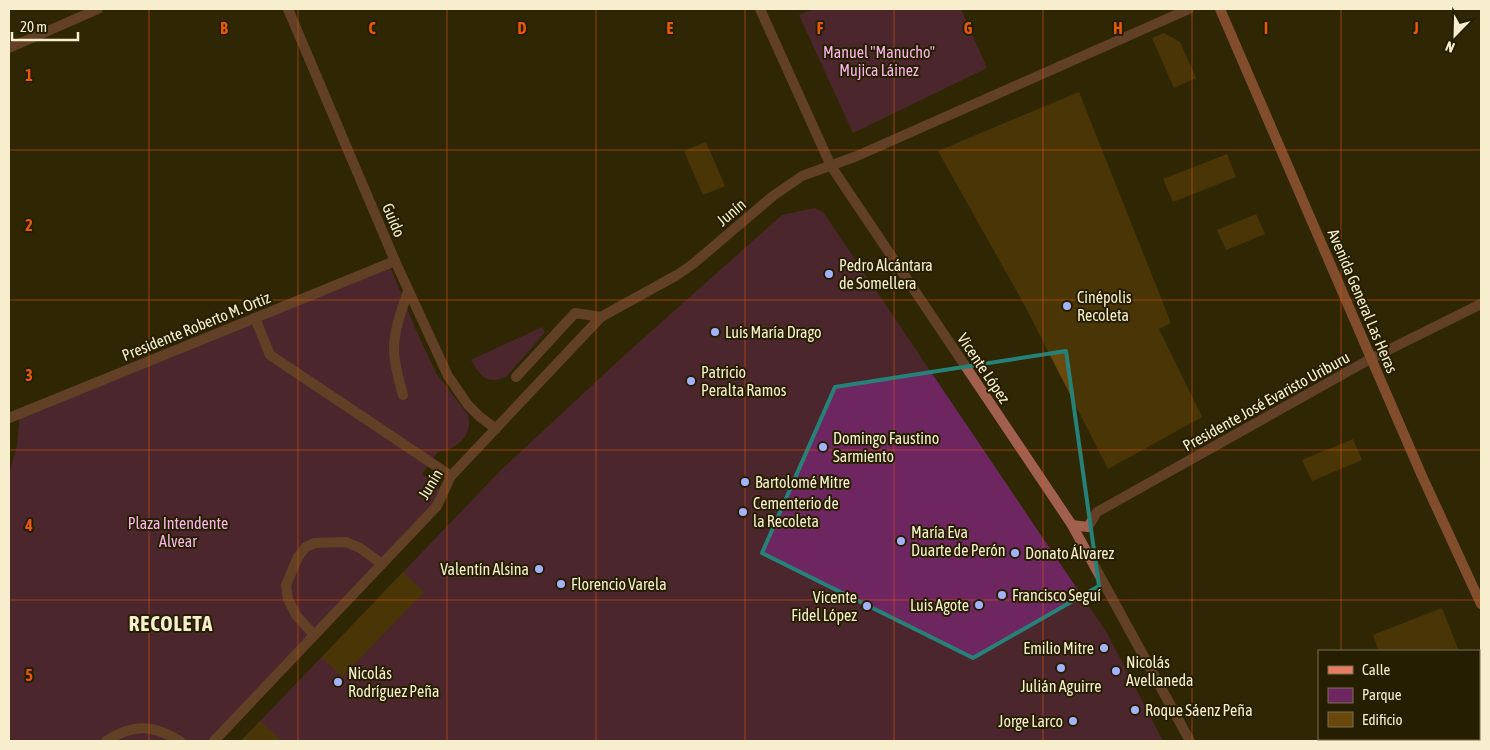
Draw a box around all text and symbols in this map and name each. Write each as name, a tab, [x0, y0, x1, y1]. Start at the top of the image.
scale bar	[12, 10, 79, 42]
north arrow	[1430, 10, 1480, 60]
text: 20 m	[20, 18, 47, 35]
text: B	[220, 19, 228, 37]
text: C	[368, 19, 376, 37]
text: D	[518, 19, 527, 37]
text: E	[667, 19, 674, 37]
text: F	[817, 19, 824, 37]
text: G	[964, 19, 973, 37]
text: H	[1113, 19, 1123, 37]
text: I	[1264, 19, 1268, 37]
text: J	[1412, 19, 1419, 37]
text: N	[1443, 38, 1457, 56]
park label: Manuel "Manucho" Mujica Láinez	[823, 43, 935, 80]
text: 1	[25, 66, 33, 84]
street label: Junín	[713, 195, 749, 229]
street label: Guido	[379, 200, 409, 240]
text: 2	[25, 216, 33, 234]
street label: Avenida General Las Heras	[1324, 226, 1402, 376]
place label: Pedro Alcántara de Somellera	[839, 256, 933, 292]
marker: Pedro Alcántara de Somellera	[823, 268, 835, 280]
street label: Presidente Roberto M. Ortiz	[119, 288, 273, 364]
place label: Cinépolis Recoleta	[1077, 288, 1132, 324]
marker: Cinépolis Recoleta	[1061, 300, 1073, 312]
place label: Luis María Drago	[725, 323, 822, 342]
marker: Luis María Drago	[709, 326, 721, 338]
street label: Vicente López	[953, 330, 1014, 407]
street label: Presidente José Evaristo Uriburu	[1179, 348, 1353, 454]
place label: Patricio Peralta Ramos	[701, 363, 787, 399]
text: 3	[25, 366, 33, 384]
marker: Patricio Peralta Ramos	[685, 375, 697, 387]
place label: Domingo Faustino Sarmiento	[833, 429, 939, 465]
marker: Domingo Faustino Sarmiento	[817, 441, 829, 453]
street label: Junín	[414, 466, 446, 502]
place label: Bartolomé Mitre	[755, 473, 850, 491]
marker: Bartolomé Mitre	[739, 476, 751, 488]
place label: Cementerio de la Recoleta	[753, 494, 839, 530]
marker: Cementerio de la Recoleta	[737, 506, 749, 518]
park label: Plaza Intendente Alvear	[128, 514, 228, 550]
text: 4	[24, 516, 33, 534]
place label: María Eva Duarte de Perón	[911, 523, 1006, 559]
marker: María Eva Duarte de Perón	[895, 535, 907, 547]
place label: Donato Álvarez	[1025, 544, 1115, 562]
marker: Donato Álvarez	[1009, 547, 1021, 559]
place label: Valentín Alsina	[440, 560, 529, 578]
marker: Valentín Alsina	[533, 563, 545, 575]
place label: Florencio Varela	[571, 575, 667, 593]
marker: Florencio Varela	[555, 578, 567, 590]
place label: Francisco Seguí	[1012, 586, 1101, 605]
place label: Vicente Fidel López	[791, 588, 857, 625]
marker: Francisco Seguí	[996, 589, 1008, 601]
place label: Luis Agote	[910, 596, 969, 615]
marker: Luis Agote	[973, 599, 985, 611]
marker: Vicente Fidel López	[861, 600, 873, 612]
district label: RECOLETA	[129, 611, 213, 635]
place label: Emilio Mitre	[1023, 639, 1094, 657]
marker: Emilio Mitre	[1098, 642, 1110, 654]
legend	[1318, 650, 1480, 740]
place label: Nicolás Avellaneda	[1126, 653, 1193, 689]
text: Calle	[1362, 661, 1391, 678]
marker: Julián Aguirre	[1055, 662, 1067, 674]
place label: Nicolás Rodríguez Peña	[348, 664, 439, 701]
marker: Nicolás Avellaneda	[1110, 665, 1122, 677]
text: 5	[25, 666, 33, 684]
marker: Nicolás Rodríguez Peña	[332, 676, 344, 688]
place label: Julián Aguirre	[1021, 677, 1102, 696]
text: Parque	[1362, 686, 1402, 703]
place label: Roque Sáenz Peña	[1145, 701, 1253, 720]
marker: Roque Sáenz Peña	[1129, 704, 1141, 716]
text: Edificio	[1362, 711, 1403, 728]
place label: Jorge Larco	[998, 712, 1063, 731]
marker: Jorge Larco	[1067, 715, 1079, 727]

